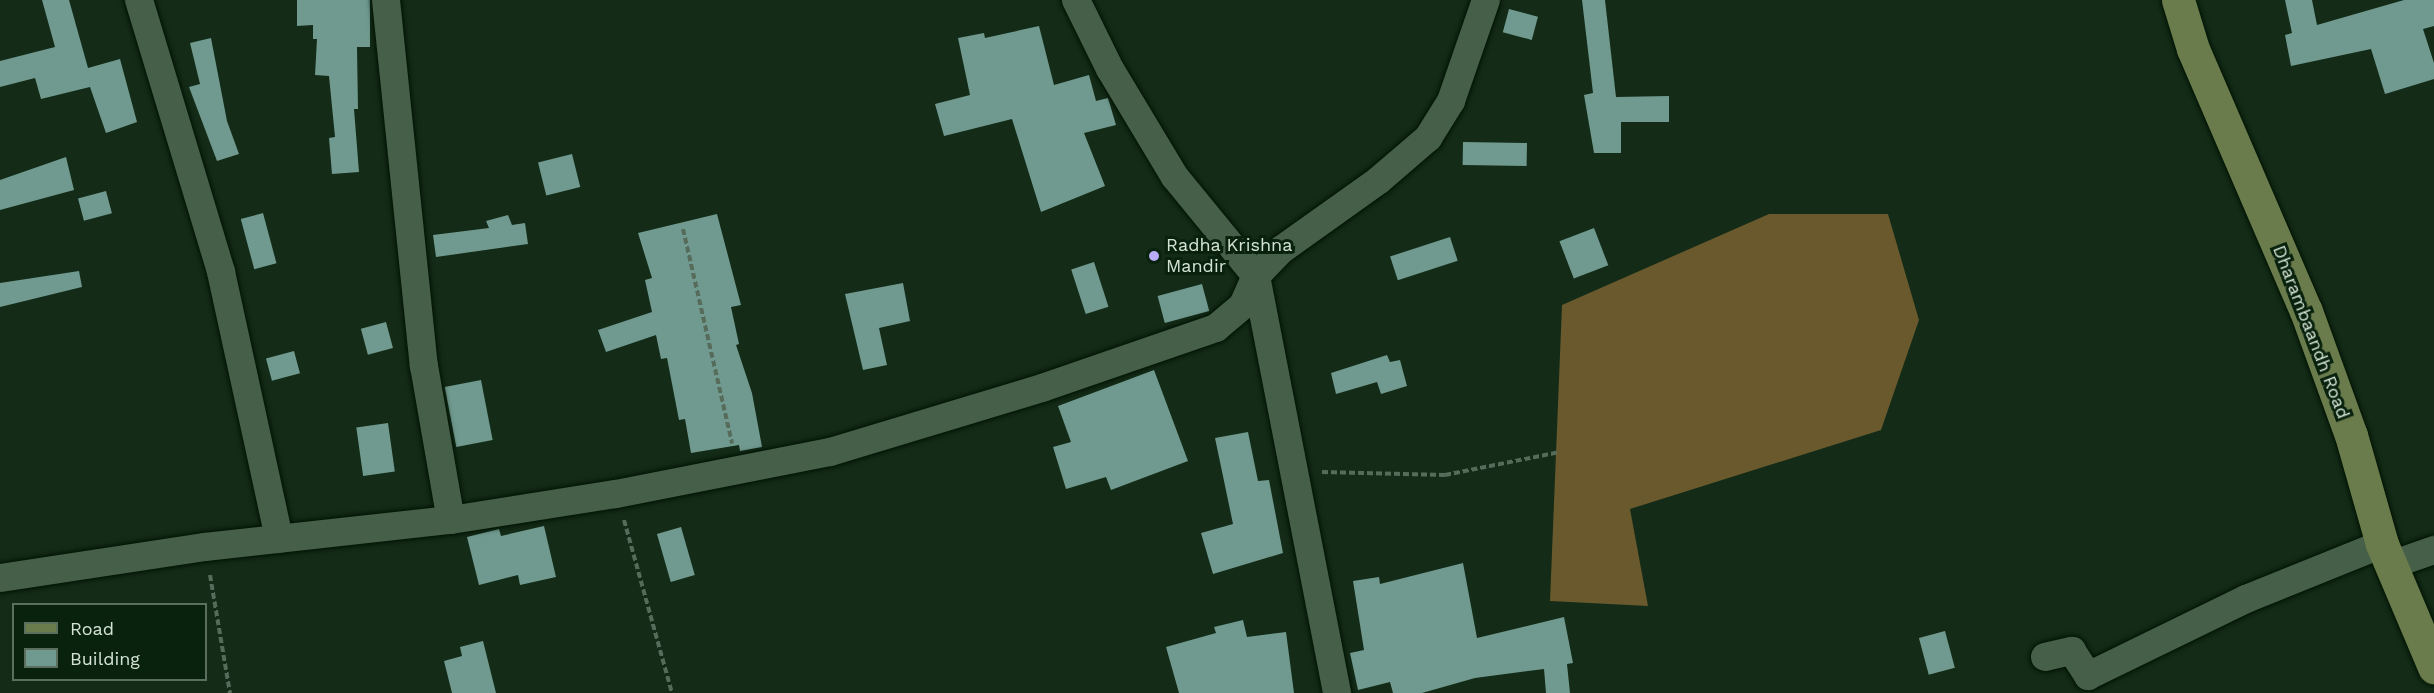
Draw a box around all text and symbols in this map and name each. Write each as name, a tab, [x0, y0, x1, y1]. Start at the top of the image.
place label: Radha Krishna Mandir	[1166, 235, 1293, 278]
street label: Dharambaandh Road	[2268, 242, 2354, 422]
marker: Radha Krishna Mandir	[1147, 249, 1161, 263]
legend	[12, 603, 207, 681]
text: Road	[70, 618, 114, 639]
text: Building	[70, 648, 140, 669]

